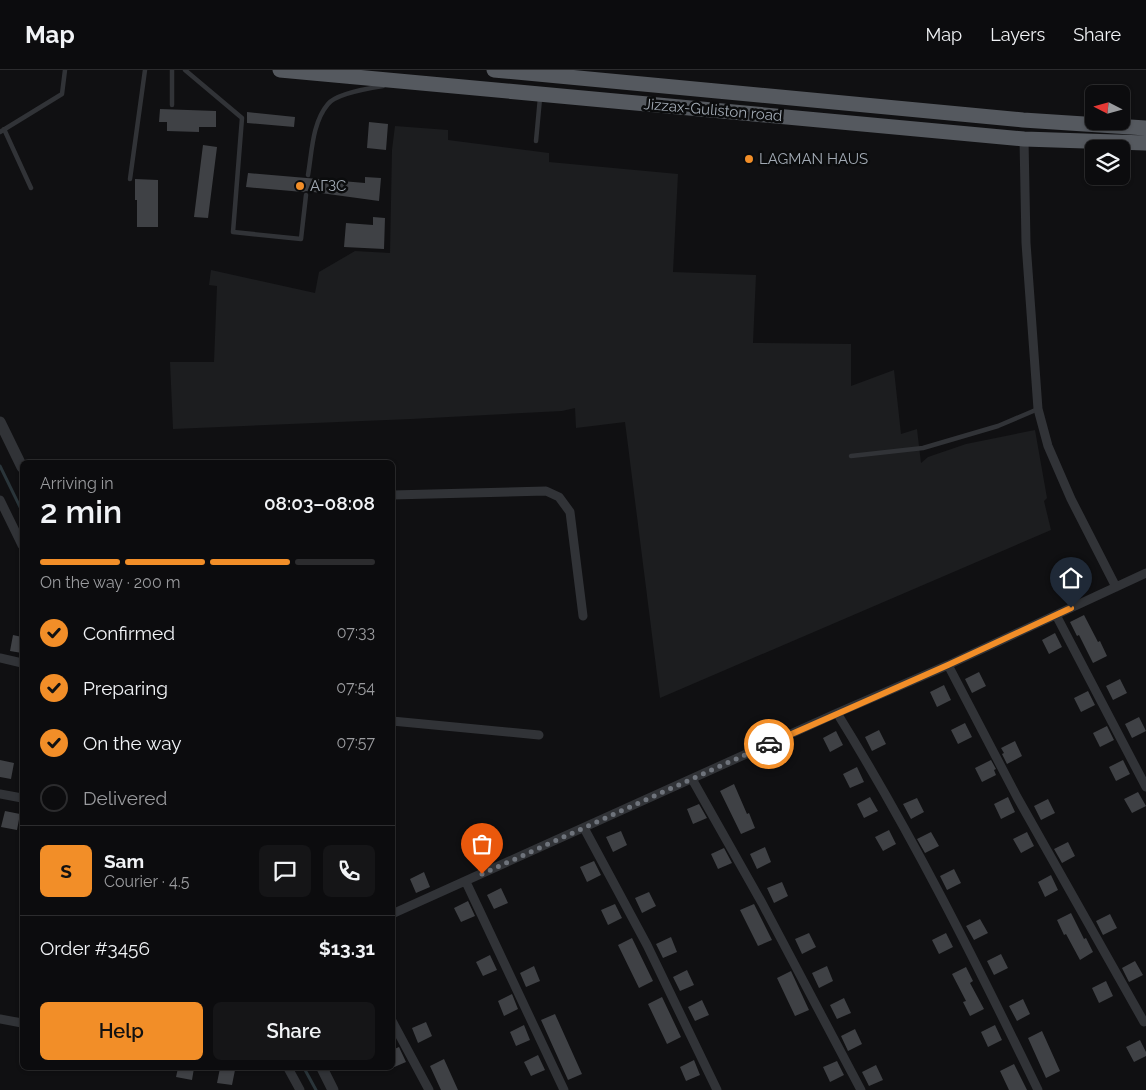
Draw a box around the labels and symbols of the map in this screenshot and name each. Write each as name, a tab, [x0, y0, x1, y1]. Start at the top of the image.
north arrow	[1085, 85, 1130, 130]
street label: Jizzax-Guliston road	[643, 95, 783, 125]
place label: LAGMAN HAUS	[759, 150, 868, 168]
marker: LAGMAN HAUS	[743, 153, 755, 165]
place label: АГЗС	[310, 177, 346, 195]
marker: АГЗС	[294, 180, 306, 192]
pin	[1050, 557, 1092, 608]
courier	[744, 719, 794, 769]
pin	[461, 823, 503, 874]

